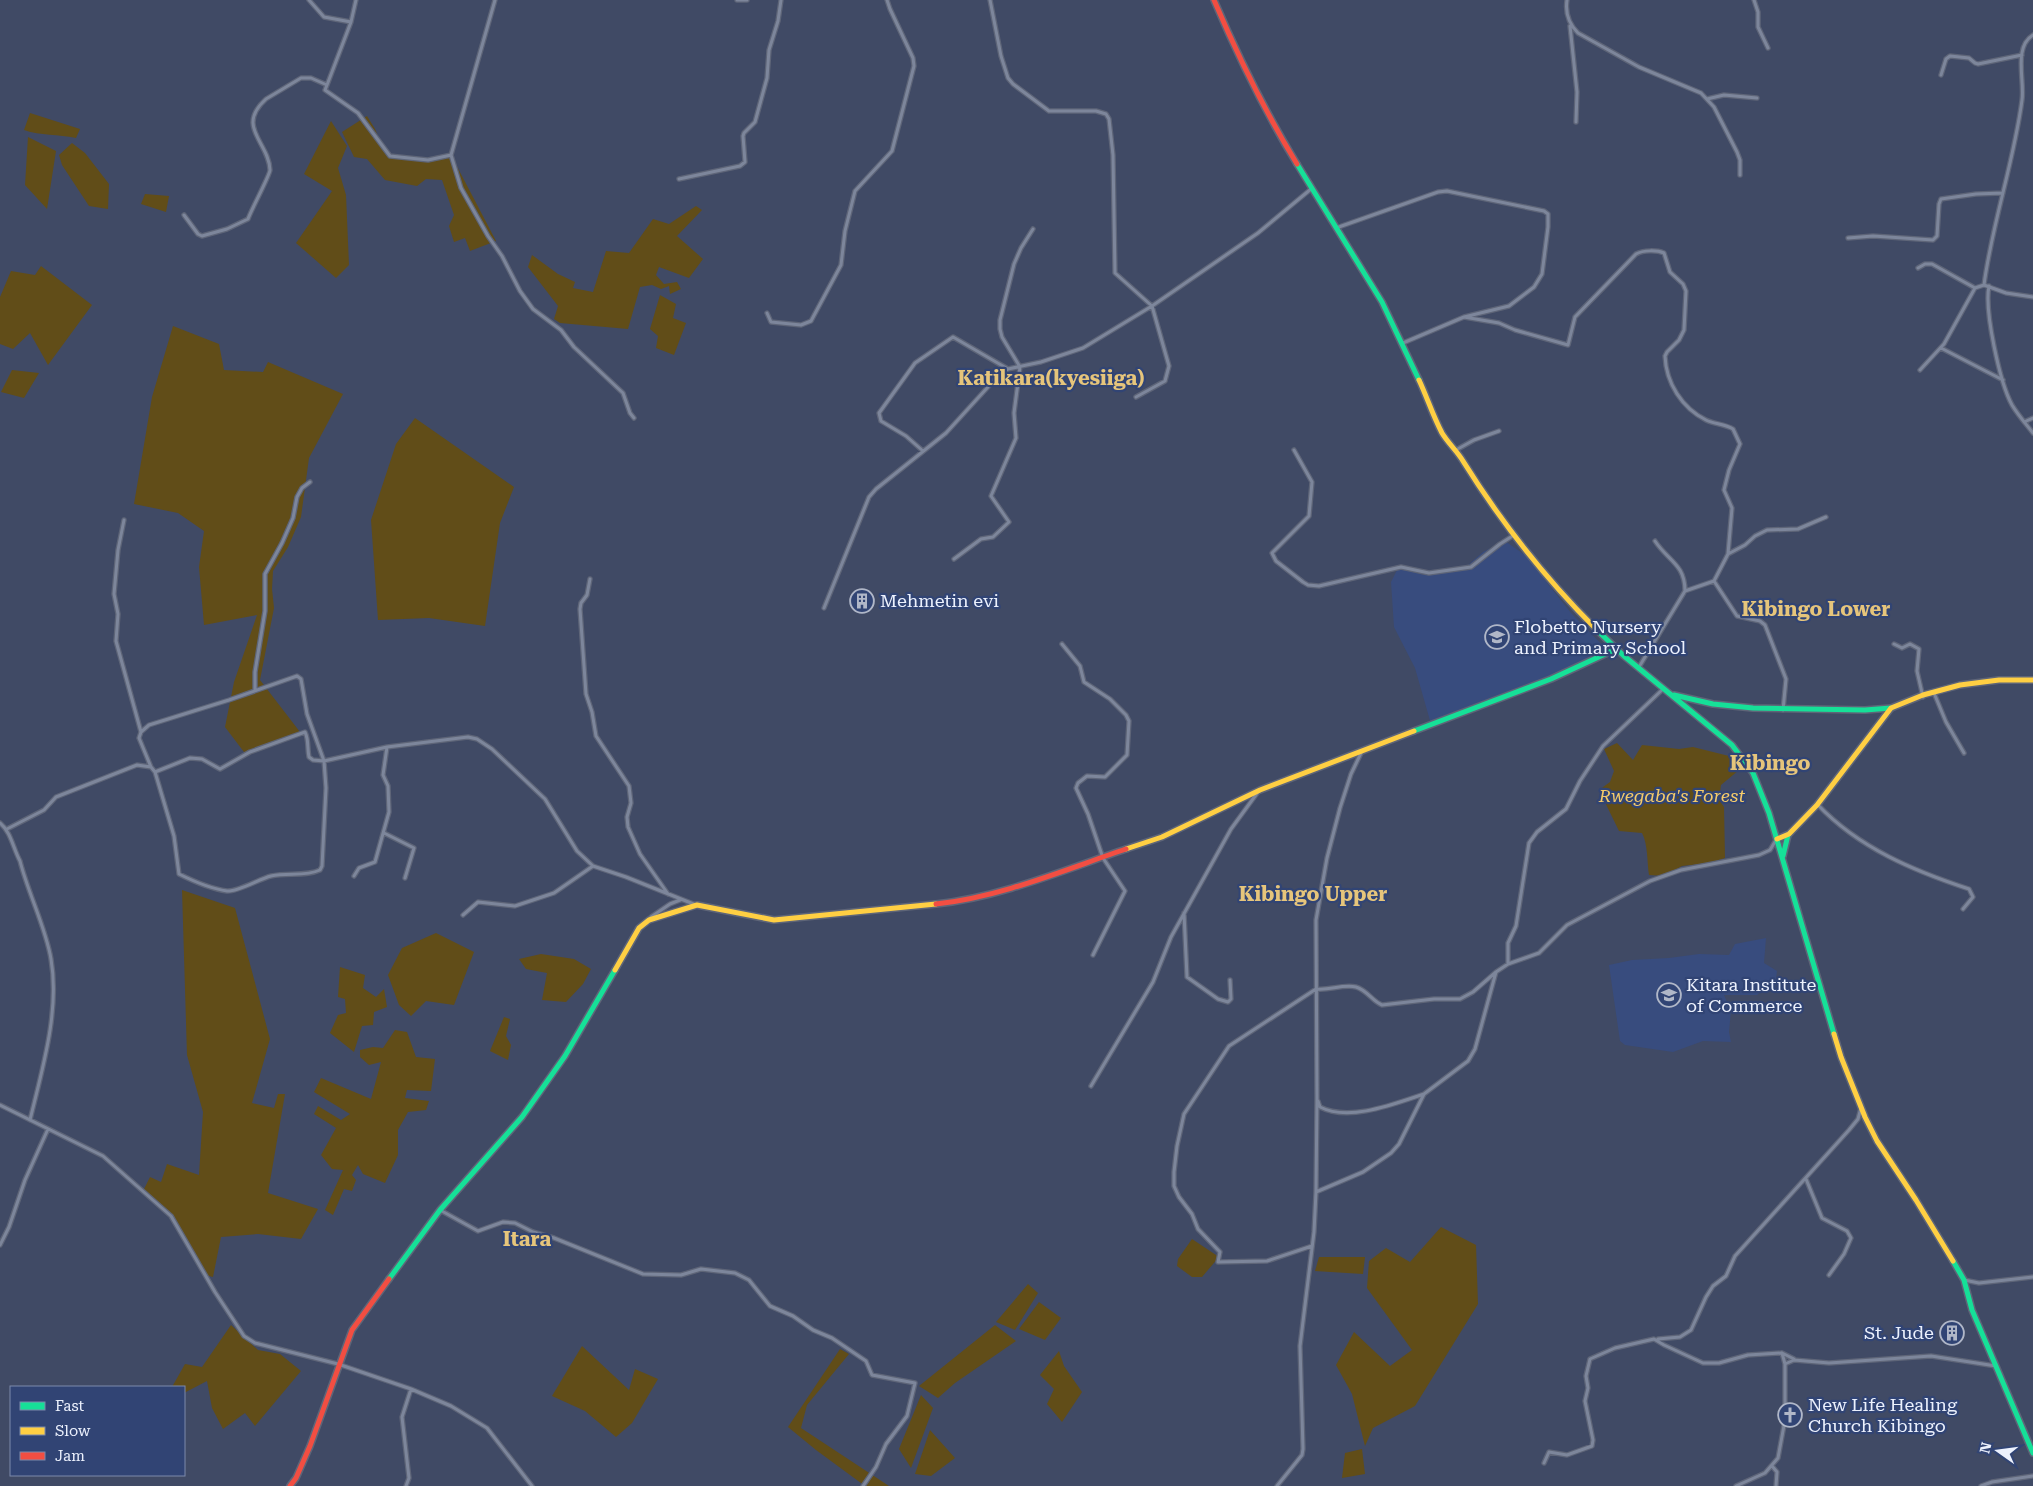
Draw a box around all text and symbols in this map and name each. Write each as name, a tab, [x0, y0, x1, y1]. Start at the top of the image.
district label: Katikara(kyesiiga)	[958, 366, 1144, 390]
building icon: Mehmetin evi	[849, 588, 875, 614]
place label: Mehmetin evi	[880, 590, 999, 611]
district label: Kibingo Lower	[1742, 597, 1890, 621]
place label: Flobetto Nursery and Primary School	[1514, 616, 1687, 658]
school or university icon: Flobetto Nursery and Primary School	[1484, 624, 1510, 650]
district label: Kibingo	[1730, 751, 1810, 775]
park label: Rwegaba's Forest	[1598, 785, 1746, 806]
district label: Kibingo Upper	[1239, 882, 1387, 906]
place label: Kitara Institute of Commerce	[1686, 974, 1817, 1016]
school or university icon: Kitara Institute of Commerce	[1656, 982, 1682, 1008]
district label: Itara	[503, 1227, 551, 1251]
building icon: St. Jude	[1939, 1320, 1965, 1346]
place label: St. Jude	[1864, 1322, 1934, 1343]
legend	[10, 1386, 185, 1476]
place label: New Life Healing Church Kibingo	[1808, 1394, 1958, 1436]
text: Fast	[55, 1397, 85, 1415]
church icon: New Life Healing Church Kibingo	[1777, 1402, 1803, 1428]
text: Slow	[55, 1422, 91, 1440]
north arrow	[1973, 1426, 2023, 1476]
text: N	[1976, 1440, 1995, 1455]
text: Jam	[55, 1447, 85, 1465]

